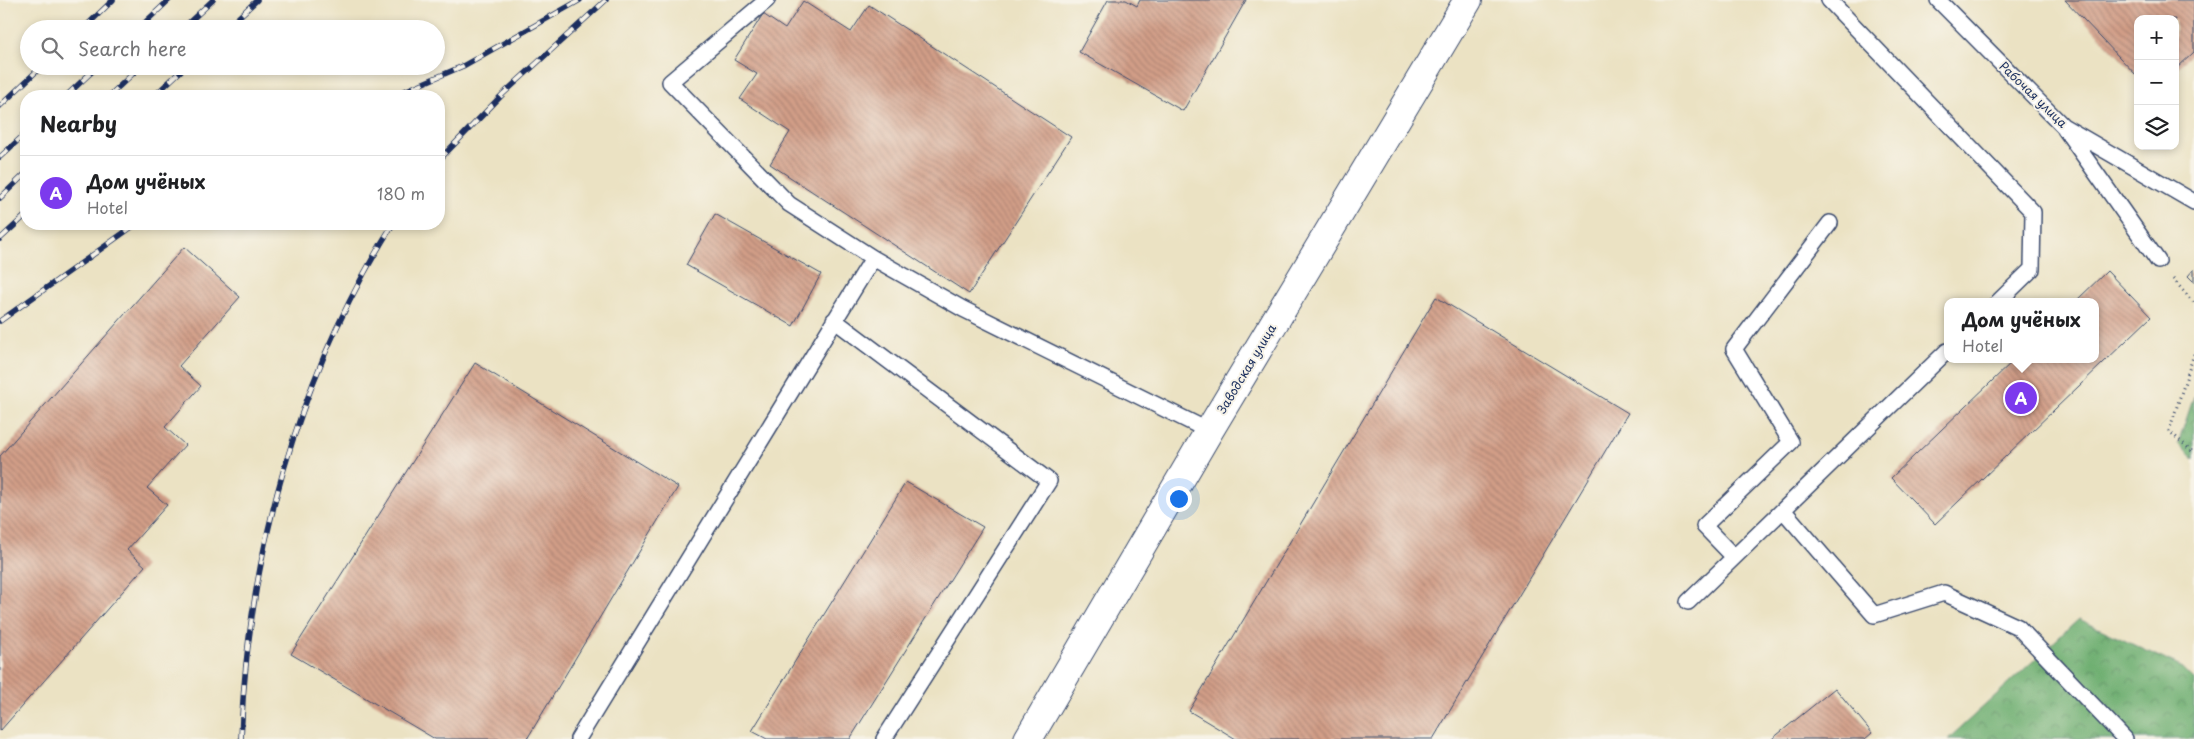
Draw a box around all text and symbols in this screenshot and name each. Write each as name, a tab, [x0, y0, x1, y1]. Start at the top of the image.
map controls	[2134, 15, 2179, 150]
button: +	[2134, 15, 2179, 60]
search box	[20, 20, 445, 75]
icon: search	[38, 34, 66, 62]
text: Search here	[78, 34, 187, 62]
street label: Рабочая улица	[1996, 57, 2072, 132]
button: −	[2134, 60, 2179, 105]
button: layers	[2134, 105, 2179, 150]
text: Nearby	[40, 107, 117, 139]
text: Дом учёных	[87, 167, 205, 195]
text: A	[50, 181, 62, 205]
text: 180 m	[377, 181, 425, 205]
text: Hotel	[87, 195, 128, 219]
popup	[1944, 298, 2099, 363]
text: Дом учёных	[1962, 305, 2081, 333]
street label: Заводская улица	[1212, 320, 1280, 417]
text: Hotel	[1962, 333, 2003, 357]
pin: A	[2005, 379, 2037, 417]
your location	[1166, 486, 1192, 512]

